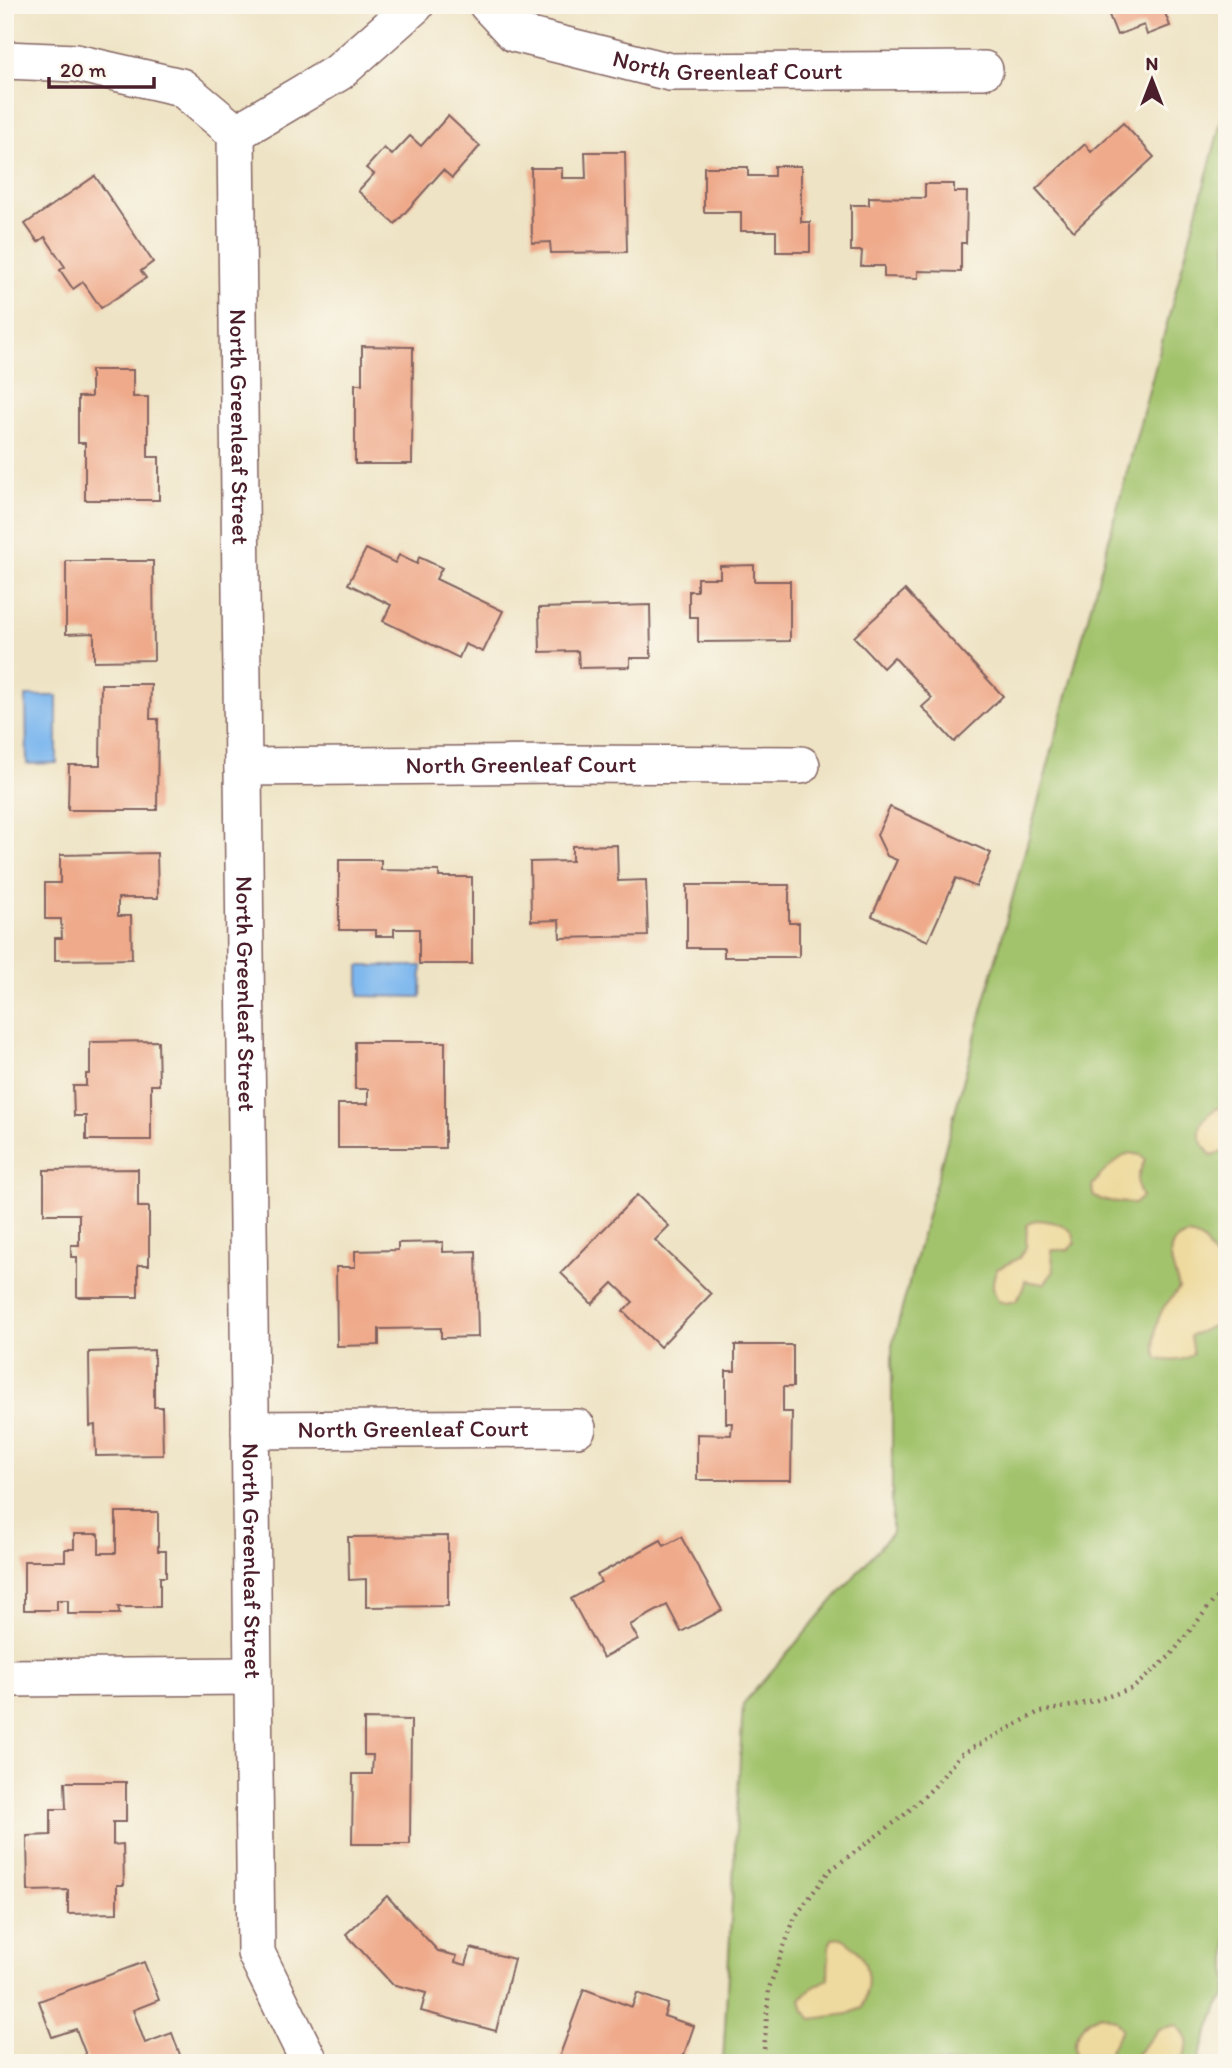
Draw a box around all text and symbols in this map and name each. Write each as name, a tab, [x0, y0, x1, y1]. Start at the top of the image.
street label: North Greenleaf Court	[610, 43, 843, 86]
scale bar	[49, 46, 154, 90]
north arrow	[1116, 46, 1186, 116]
text: N	[1146, 52, 1158, 75]
text: 20 m	[60, 57, 107, 82]
street label: North Greenleaf Street	[224, 309, 256, 545]
street label: North Greenleaf Court	[405, 749, 637, 779]
street label: North Greenleaf Street	[230, 876, 262, 1112]
street label: North Greenleaf Court	[297, 1413, 529, 1444]
street label: North Greenleaf Street	[236, 1443, 268, 1679]

